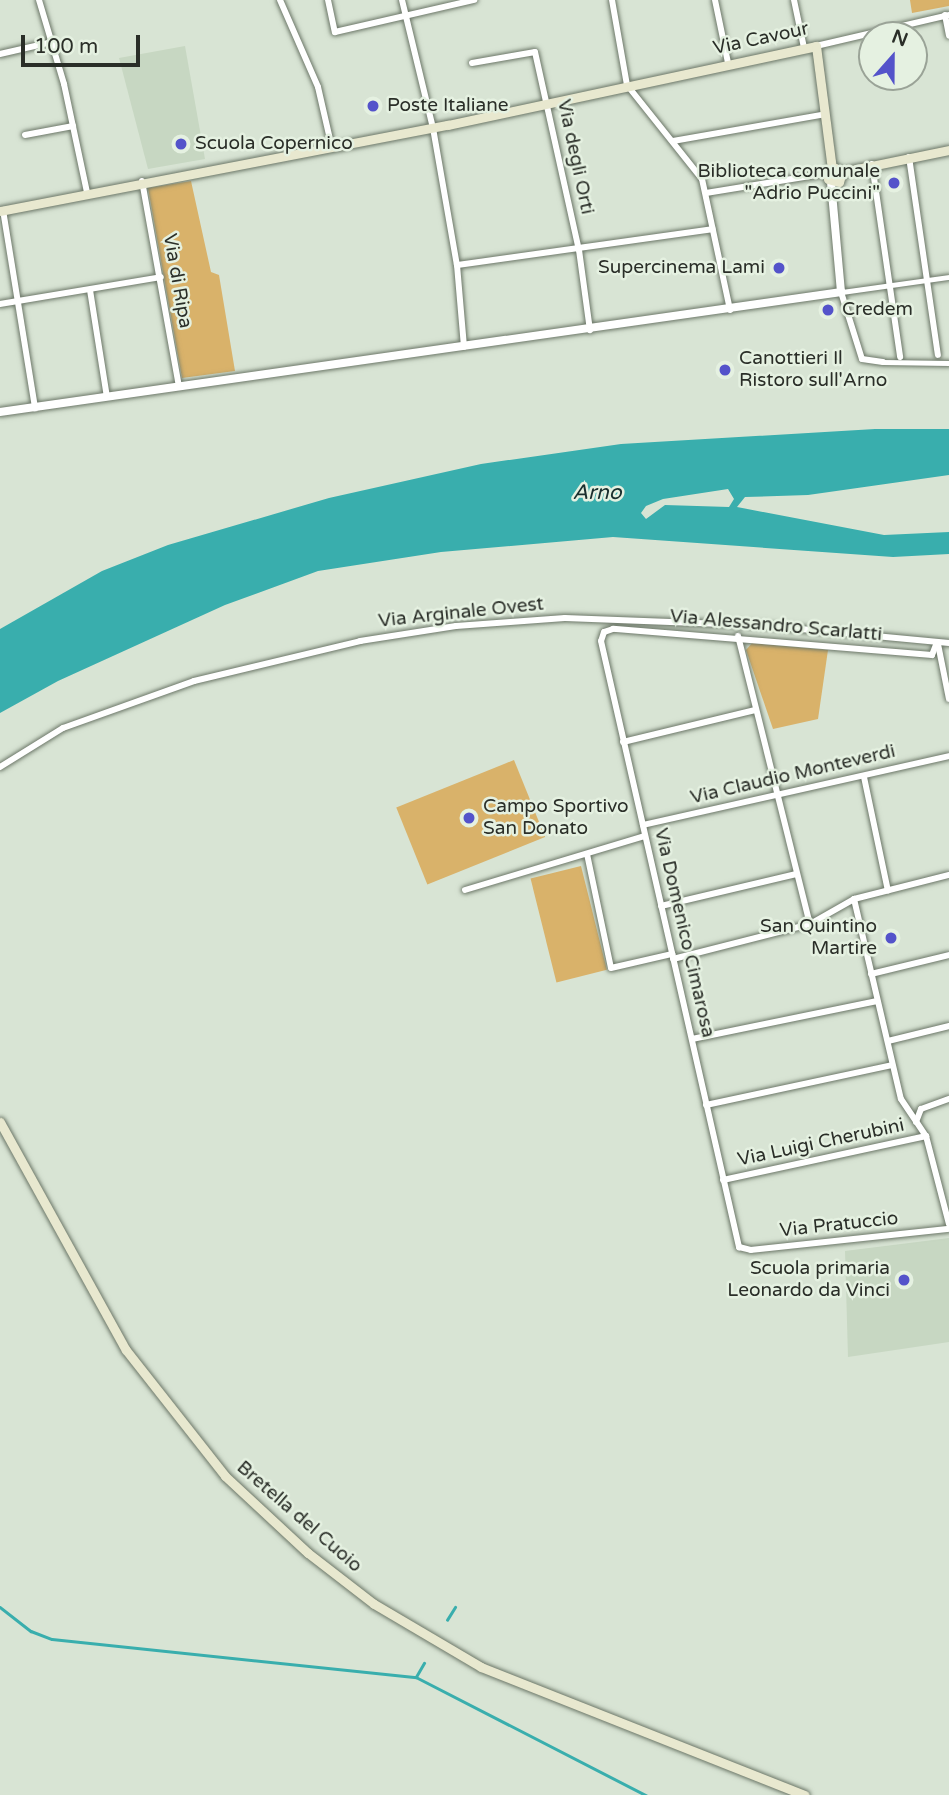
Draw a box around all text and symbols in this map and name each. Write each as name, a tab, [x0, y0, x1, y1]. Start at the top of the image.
street label: Via Cavour	[711, 18, 811, 60]
scale bar	[24, 21, 144, 65]
north arrow	[858, 21, 928, 91]
text: N	[889, 25, 911, 51]
text: 100 m	[34, 34, 98, 59]
place label: Poste Italiane	[387, 95, 509, 117]
street label: Via degli Orti	[552, 97, 598, 217]
marker: Poste Italiane	[365, 98, 381, 114]
place label: Scuola Copernico	[195, 133, 353, 155]
marker: Scuola Copernico	[173, 136, 189, 152]
place label: Biblioteca comunale "Adrio Puccini"	[697, 161, 880, 205]
marker: Biblioteca comunale "Adrio Puccini"	[886, 175, 902, 191]
street label: Via di Ripa	[157, 232, 197, 330]
place label: Supercinema Lami	[598, 257, 765, 279]
marker: Supercinema Lami	[771, 260, 787, 276]
place label: Credem	[842, 299, 913, 321]
marker: Credem	[820, 302, 836, 318]
place label: Canottieri Il Ristoro sull'Arno	[739, 348, 887, 392]
marker: Canottieri Il Ristoro sull'Arno	[717, 362, 733, 378]
water label: Arno	[572, 480, 622, 506]
street label: Via Arginale Ovest	[377, 593, 545, 633]
street label: Via Alessandro Scarlatti	[669, 605, 883, 647]
street label: Via Claudio Monteverdi	[688, 740, 898, 810]
place label: Campo Sportivo San Donato	[483, 796, 629, 840]
marker: Campo Sportivo San Donato	[461, 810, 477, 826]
street label: Via Domenico Cimarosa	[649, 826, 719, 1040]
place label: San Quintino Martire	[760, 916, 877, 960]
marker: San Quintino Martire	[883, 930, 899, 946]
street label: Via Luigi Cherubini	[736, 1114, 906, 1172]
street label: Via Pratuccio	[779, 1207, 899, 1243]
place label: Scuola primaria Leonardo da Vinci	[727, 1258, 890, 1302]
marker: Scuola primaria Leonardo da Vinci	[896, 1272, 912, 1288]
street label: Bretella del Cuoio	[232, 1456, 366, 1578]

